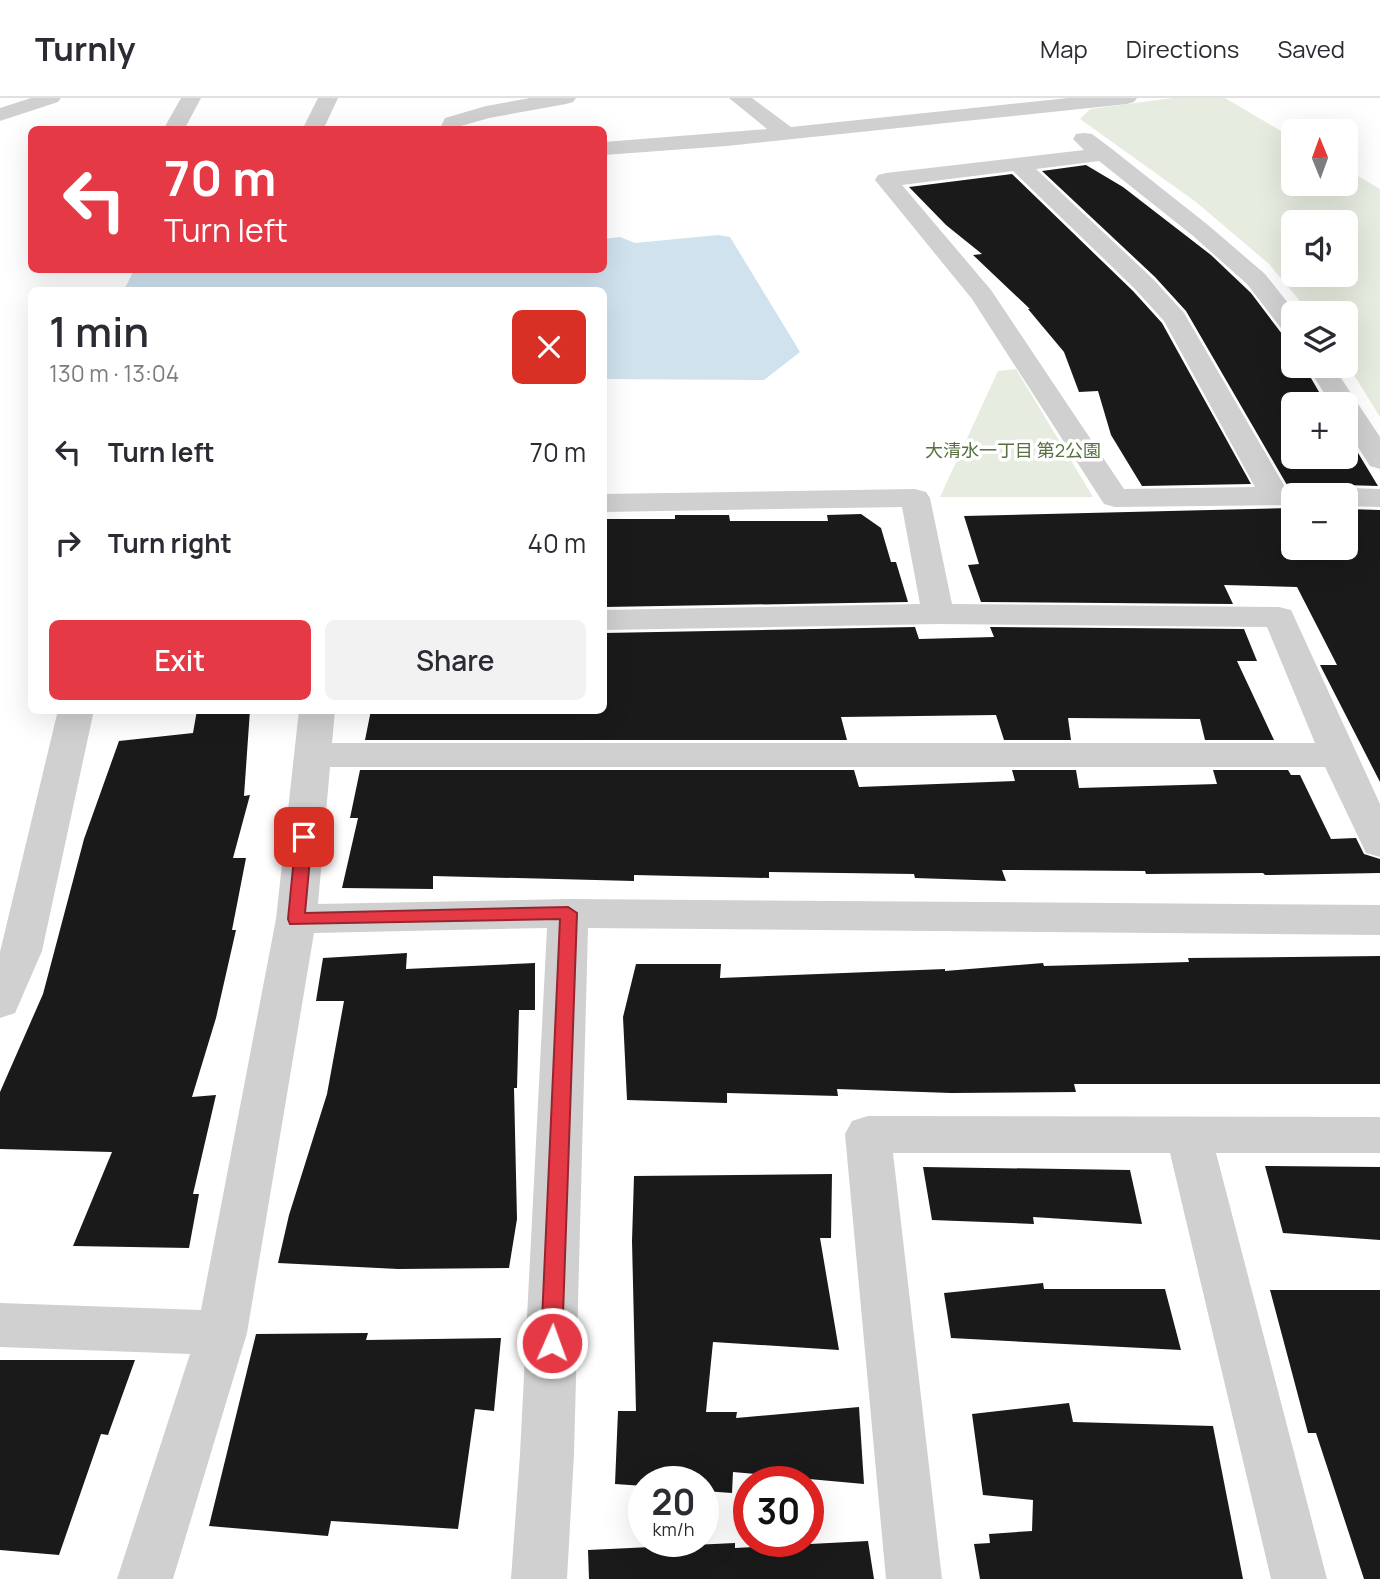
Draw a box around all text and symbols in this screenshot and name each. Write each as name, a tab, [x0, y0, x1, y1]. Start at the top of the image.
text: Turnly	[35, 26, 136, 71]
text: Map	[1040, 32, 1088, 65]
text: Directions	[1126, 32, 1239, 65]
text: Saved	[1277, 32, 1345, 65]
north arrow	[1281, 119, 1358, 196]
map controls	[1281, 119, 1358, 560]
text: 70 m	[164, 144, 276, 211]
icon: left	[49, 154, 140, 245]
text: Turn left	[164, 208, 288, 252]
button: sound	[1281, 210, 1358, 287]
button: layers	[1281, 301, 1358, 378]
text: 1 min	[49, 302, 149, 360]
button: close	[512, 310, 586, 384]
text: 130 m · 13:04	[49, 357, 179, 389]
button: +	[1281, 392, 1358, 469]
icon: left	[49, 433, 87, 471]
text: Turn left	[108, 434, 215, 470]
text: 70 m	[530, 434, 586, 470]
park label: 大清水一丁目 第2公園	[925, 438, 1101, 462]
button: −	[1281, 483, 1358, 560]
icon: right	[49, 524, 87, 562]
text: Turn right	[108, 525, 232, 561]
text: 40 m	[528, 525, 586, 561]
button: Exit	[49, 620, 311, 700]
button: Share	[325, 620, 586, 700]
pin	[274, 807, 334, 867]
icon: arrive	[285, 818, 323, 856]
position arrow	[515, 1306, 589, 1380]
speed limit sign: 30	[733, 1466, 824, 1557]
text: 20	[652, 1478, 695, 1526]
text: km/h	[653, 1517, 694, 1541]

